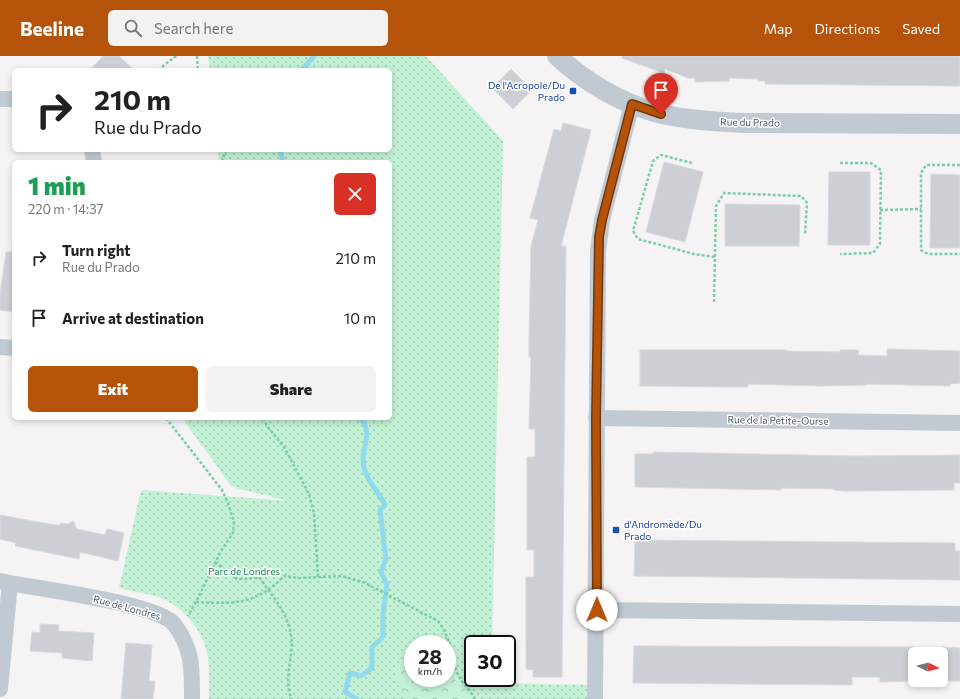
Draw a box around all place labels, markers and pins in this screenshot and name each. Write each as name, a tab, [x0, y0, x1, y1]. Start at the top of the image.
pin	[644, 73, 678, 114]
place label: De l'Acropole/Du Prado	[488, 79, 565, 103]
marker: De l'Acropole/Du Prado	[568, 86, 578, 96]
place label: d'Andromède/Du Prado	[624, 518, 702, 542]
marker: d'Andromède/Du Prado	[611, 525, 621, 535]

